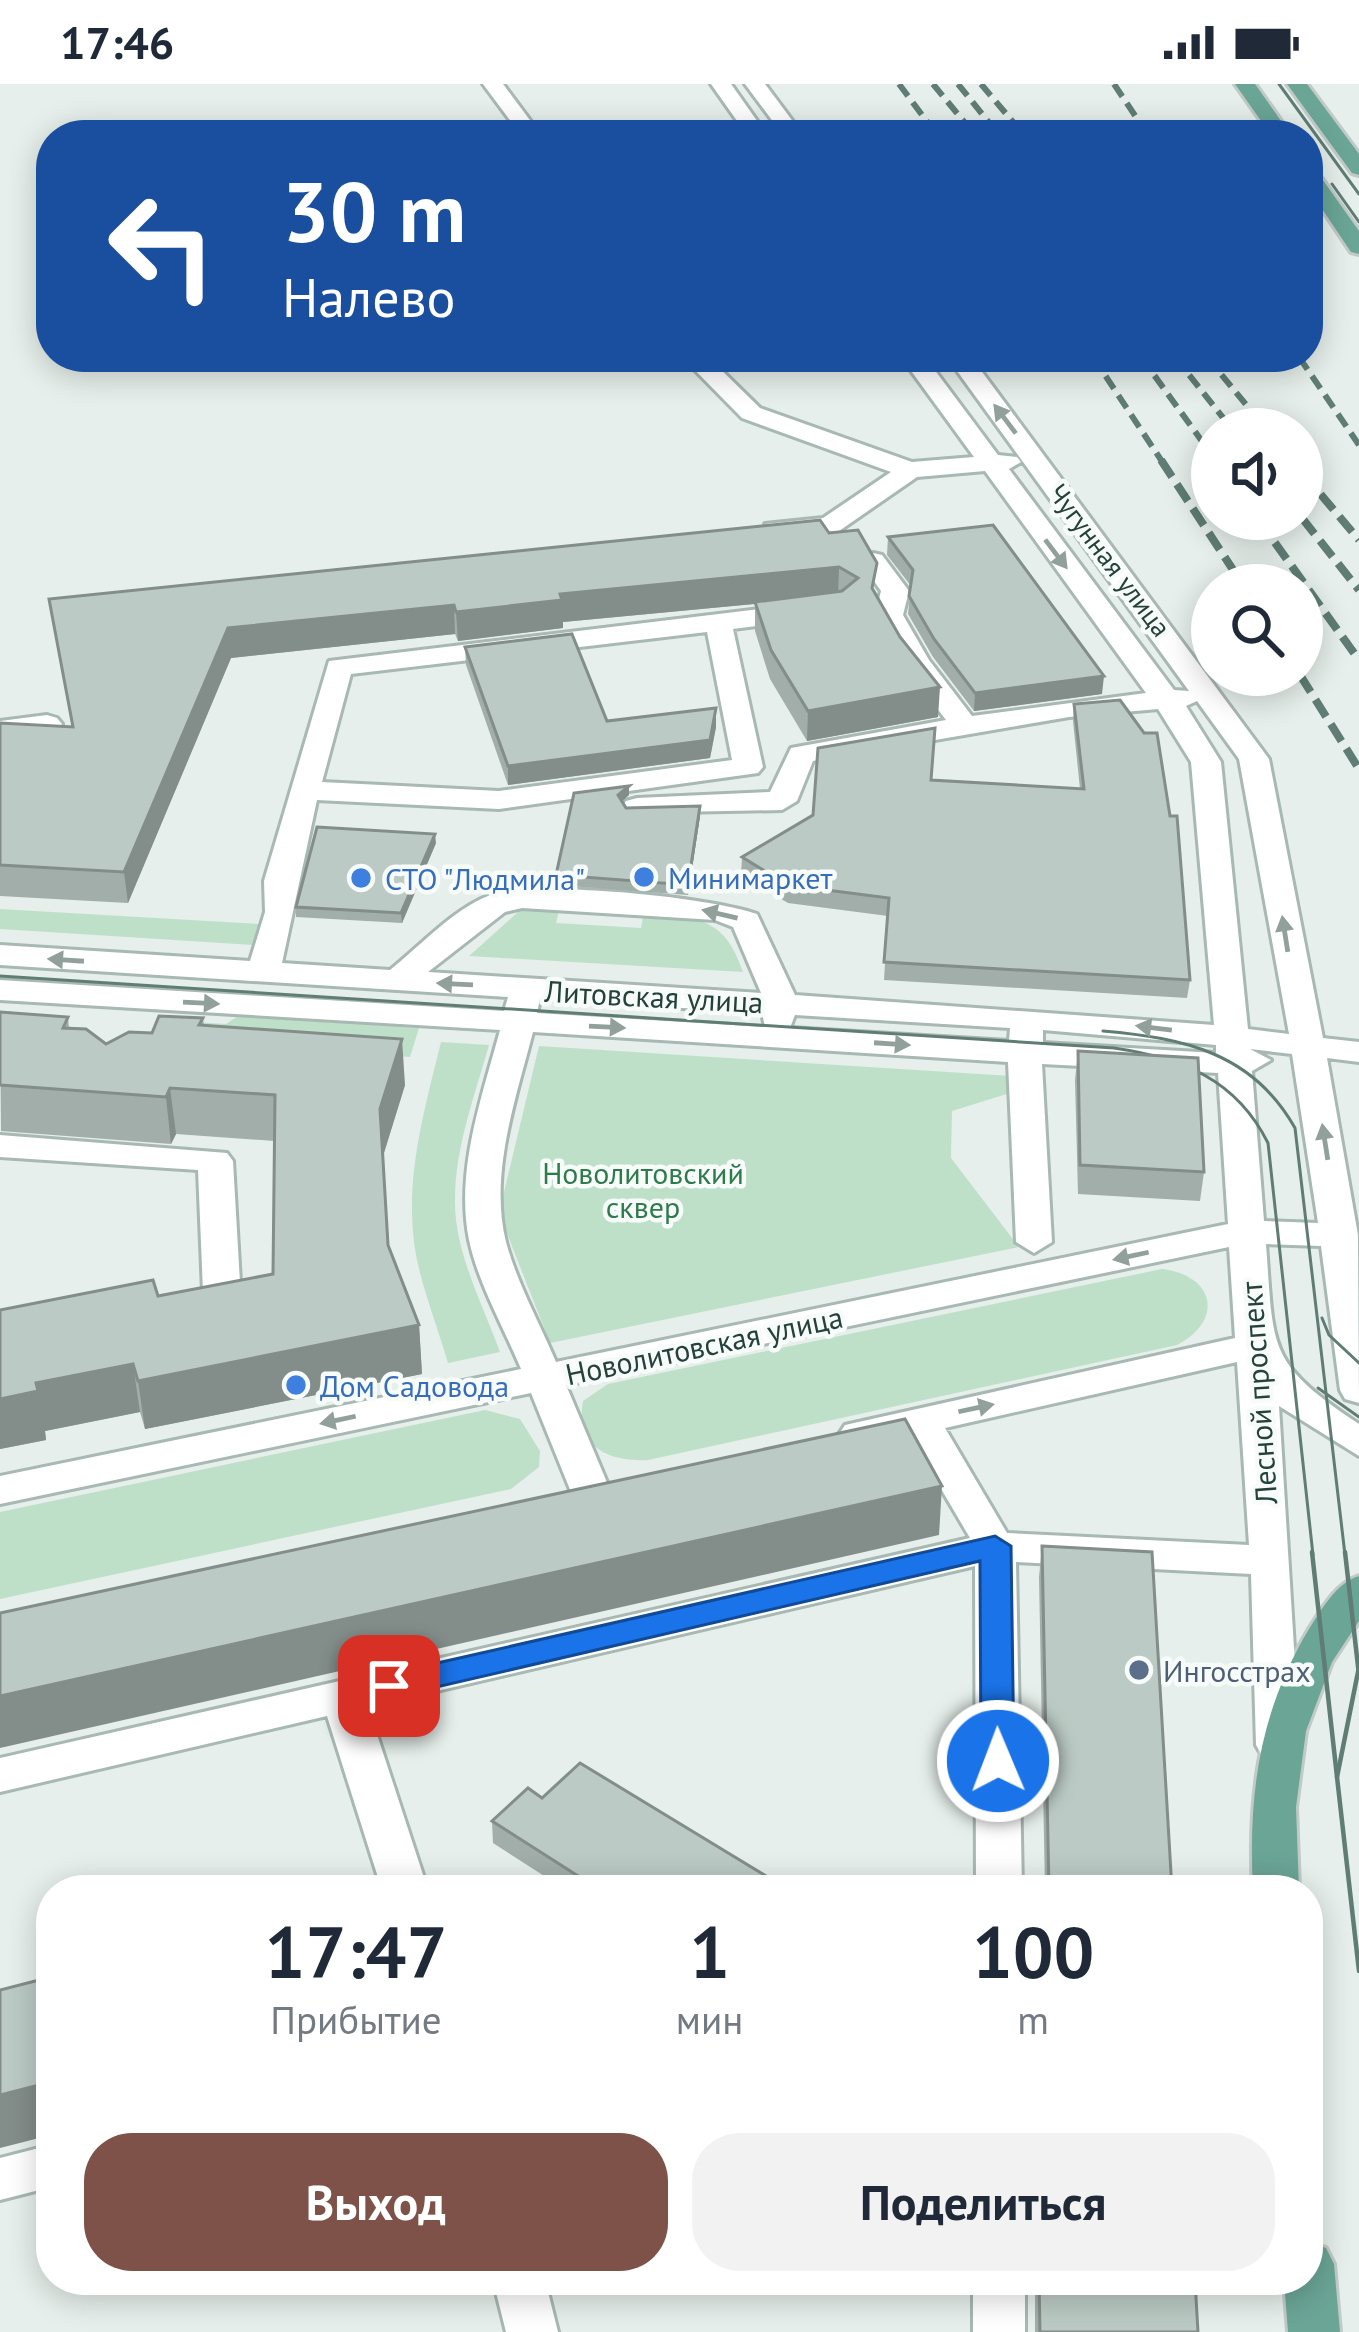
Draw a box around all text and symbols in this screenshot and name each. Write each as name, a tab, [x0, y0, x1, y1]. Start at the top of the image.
text: 17:46	[60, 13, 174, 71]
text: 30 m	[282, 156, 466, 265]
icon: left	[84, 168, 240, 324]
text: Налево	[282, 262, 456, 332]
one-way arrow	[993, 403, 1018, 435]
map controls	[1191, 408, 1323, 696]
button: sound	[1191, 408, 1323, 540]
street label: Чугунная улица	[1041, 477, 1179, 643]
one-way arrow	[1043, 538, 1068, 569]
button: search	[1191, 564, 1323, 696]
place label: Минимаркет	[668, 858, 832, 897]
place label: СТО "Людмила"	[385, 859, 585, 898]
marker: Минимаркет	[631, 864, 657, 890]
marker: СТО "Людмила"	[348, 865, 374, 891]
one-way arrow	[701, 904, 739, 923]
one-way arrow	[1275, 915, 1294, 953]
one-way arrow	[47, 950, 84, 969]
street label: Литовская улица	[543, 971, 764, 1021]
one-way arrow	[436, 975, 473, 994]
one-way arrow	[183, 994, 221, 1013]
one-way arrow	[589, 1018, 627, 1037]
one-way arrow	[1135, 1019, 1172, 1038]
one-way arrow	[874, 1035, 912, 1054]
one-way arrow	[1316, 1123, 1335, 1160]
park label: Новолитовский сквер	[542, 1153, 744, 1226]
one-way arrow	[1112, 1248, 1150, 1267]
street label: Лесной проспект	[1231, 1280, 1285, 1507]
street label: Новолитовская улица	[562, 1297, 846, 1393]
place label: Дом Садовода	[320, 1366, 509, 1405]
marker: Дом Садовода	[283, 1372, 309, 1398]
one-way arrow	[957, 1398, 995, 1417]
one-way arrow	[318, 1411, 356, 1430]
pin	[338, 1635, 440, 1737]
place label: Ингосстрах	[1163, 1651, 1311, 1690]
icon: arrive	[356, 1653, 422, 1719]
marker: Ингосстрах	[1126, 1657, 1152, 1683]
position arrow	[935, 1698, 1061, 1824]
text: 17:47	[265, 1905, 447, 1998]
text: 1	[689, 1905, 730, 1998]
text: 100	[972, 1905, 1094, 1998]
text: Прибытие	[270, 1994, 442, 2045]
text: мин	[676, 1994, 743, 2045]
text: m	[1017, 1994, 1049, 2045]
button: Выход	[84, 2133, 668, 2271]
button: Поделиться	[692, 2133, 1275, 2271]

